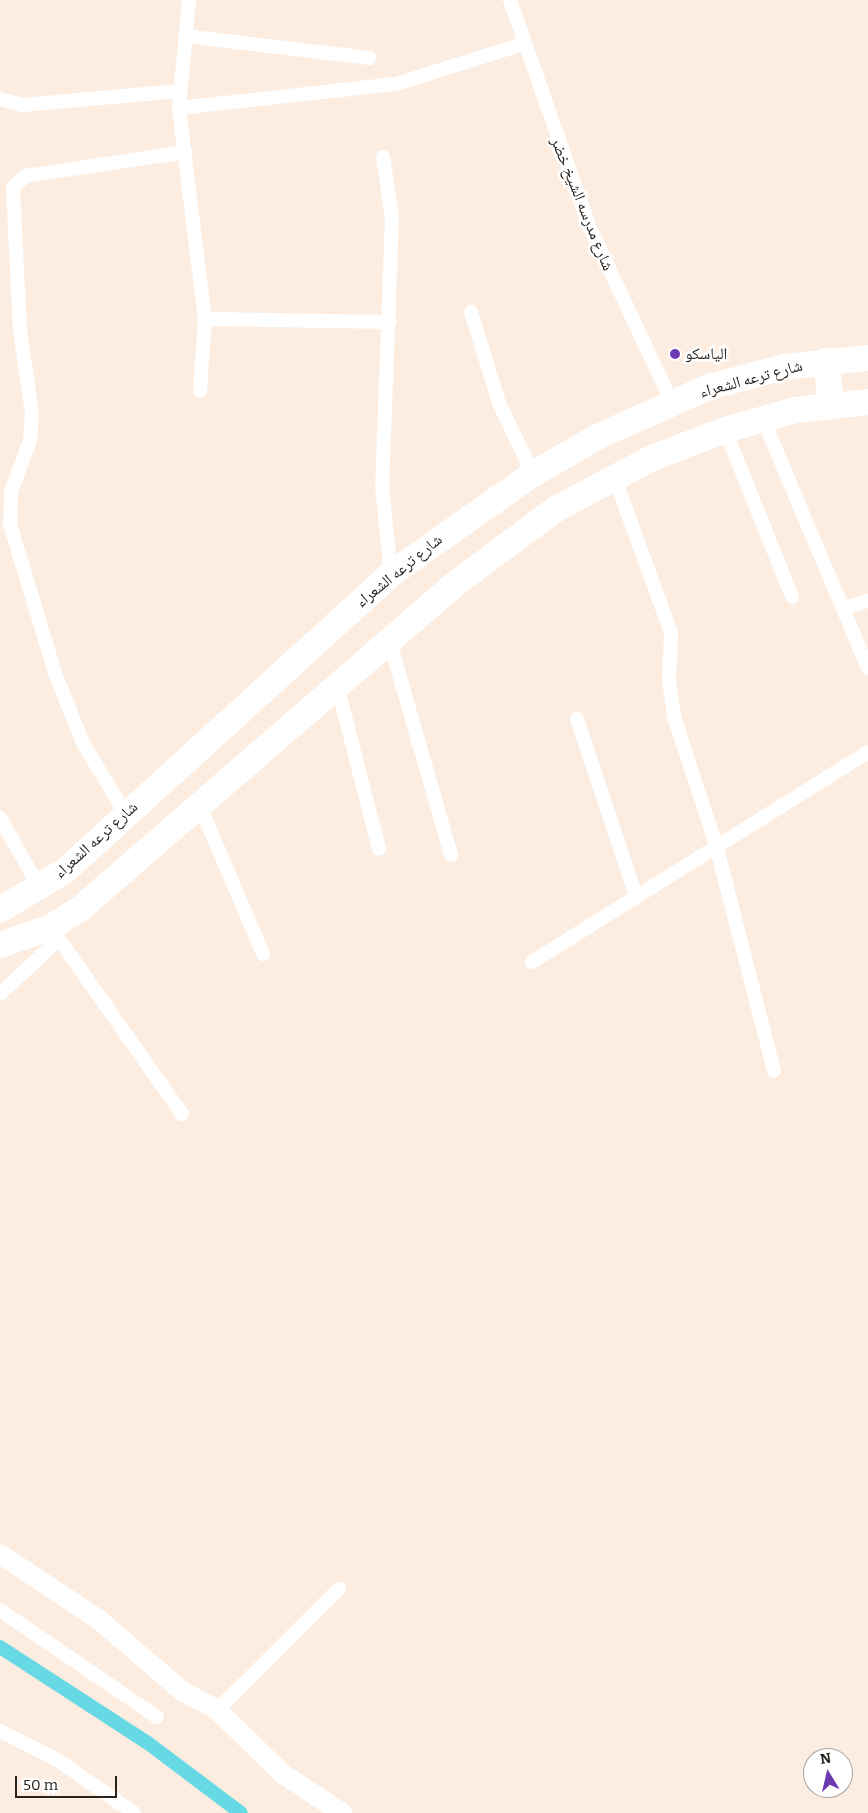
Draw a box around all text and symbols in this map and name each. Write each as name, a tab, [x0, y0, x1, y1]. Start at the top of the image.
street label: شارع مدرسه الشيخ خضر	[546, 135, 618, 273]
place label: الياسكو	[685, 344, 727, 364]
marker: الياسكو	[669, 348, 681, 360]
street label: شارع ترعه الشعراء	[697, 356, 805, 402]
street label: شارع ترعه الشعراء	[352, 530, 446, 612]
street label: شارع ترعه الشعراء	[50, 797, 142, 883]
north arrow	[803, 1748, 853, 1798]
text: N	[819, 1749, 832, 1768]
scale bar	[18, 1766, 120, 1798]
text: 50 m	[23, 1776, 58, 1794]

